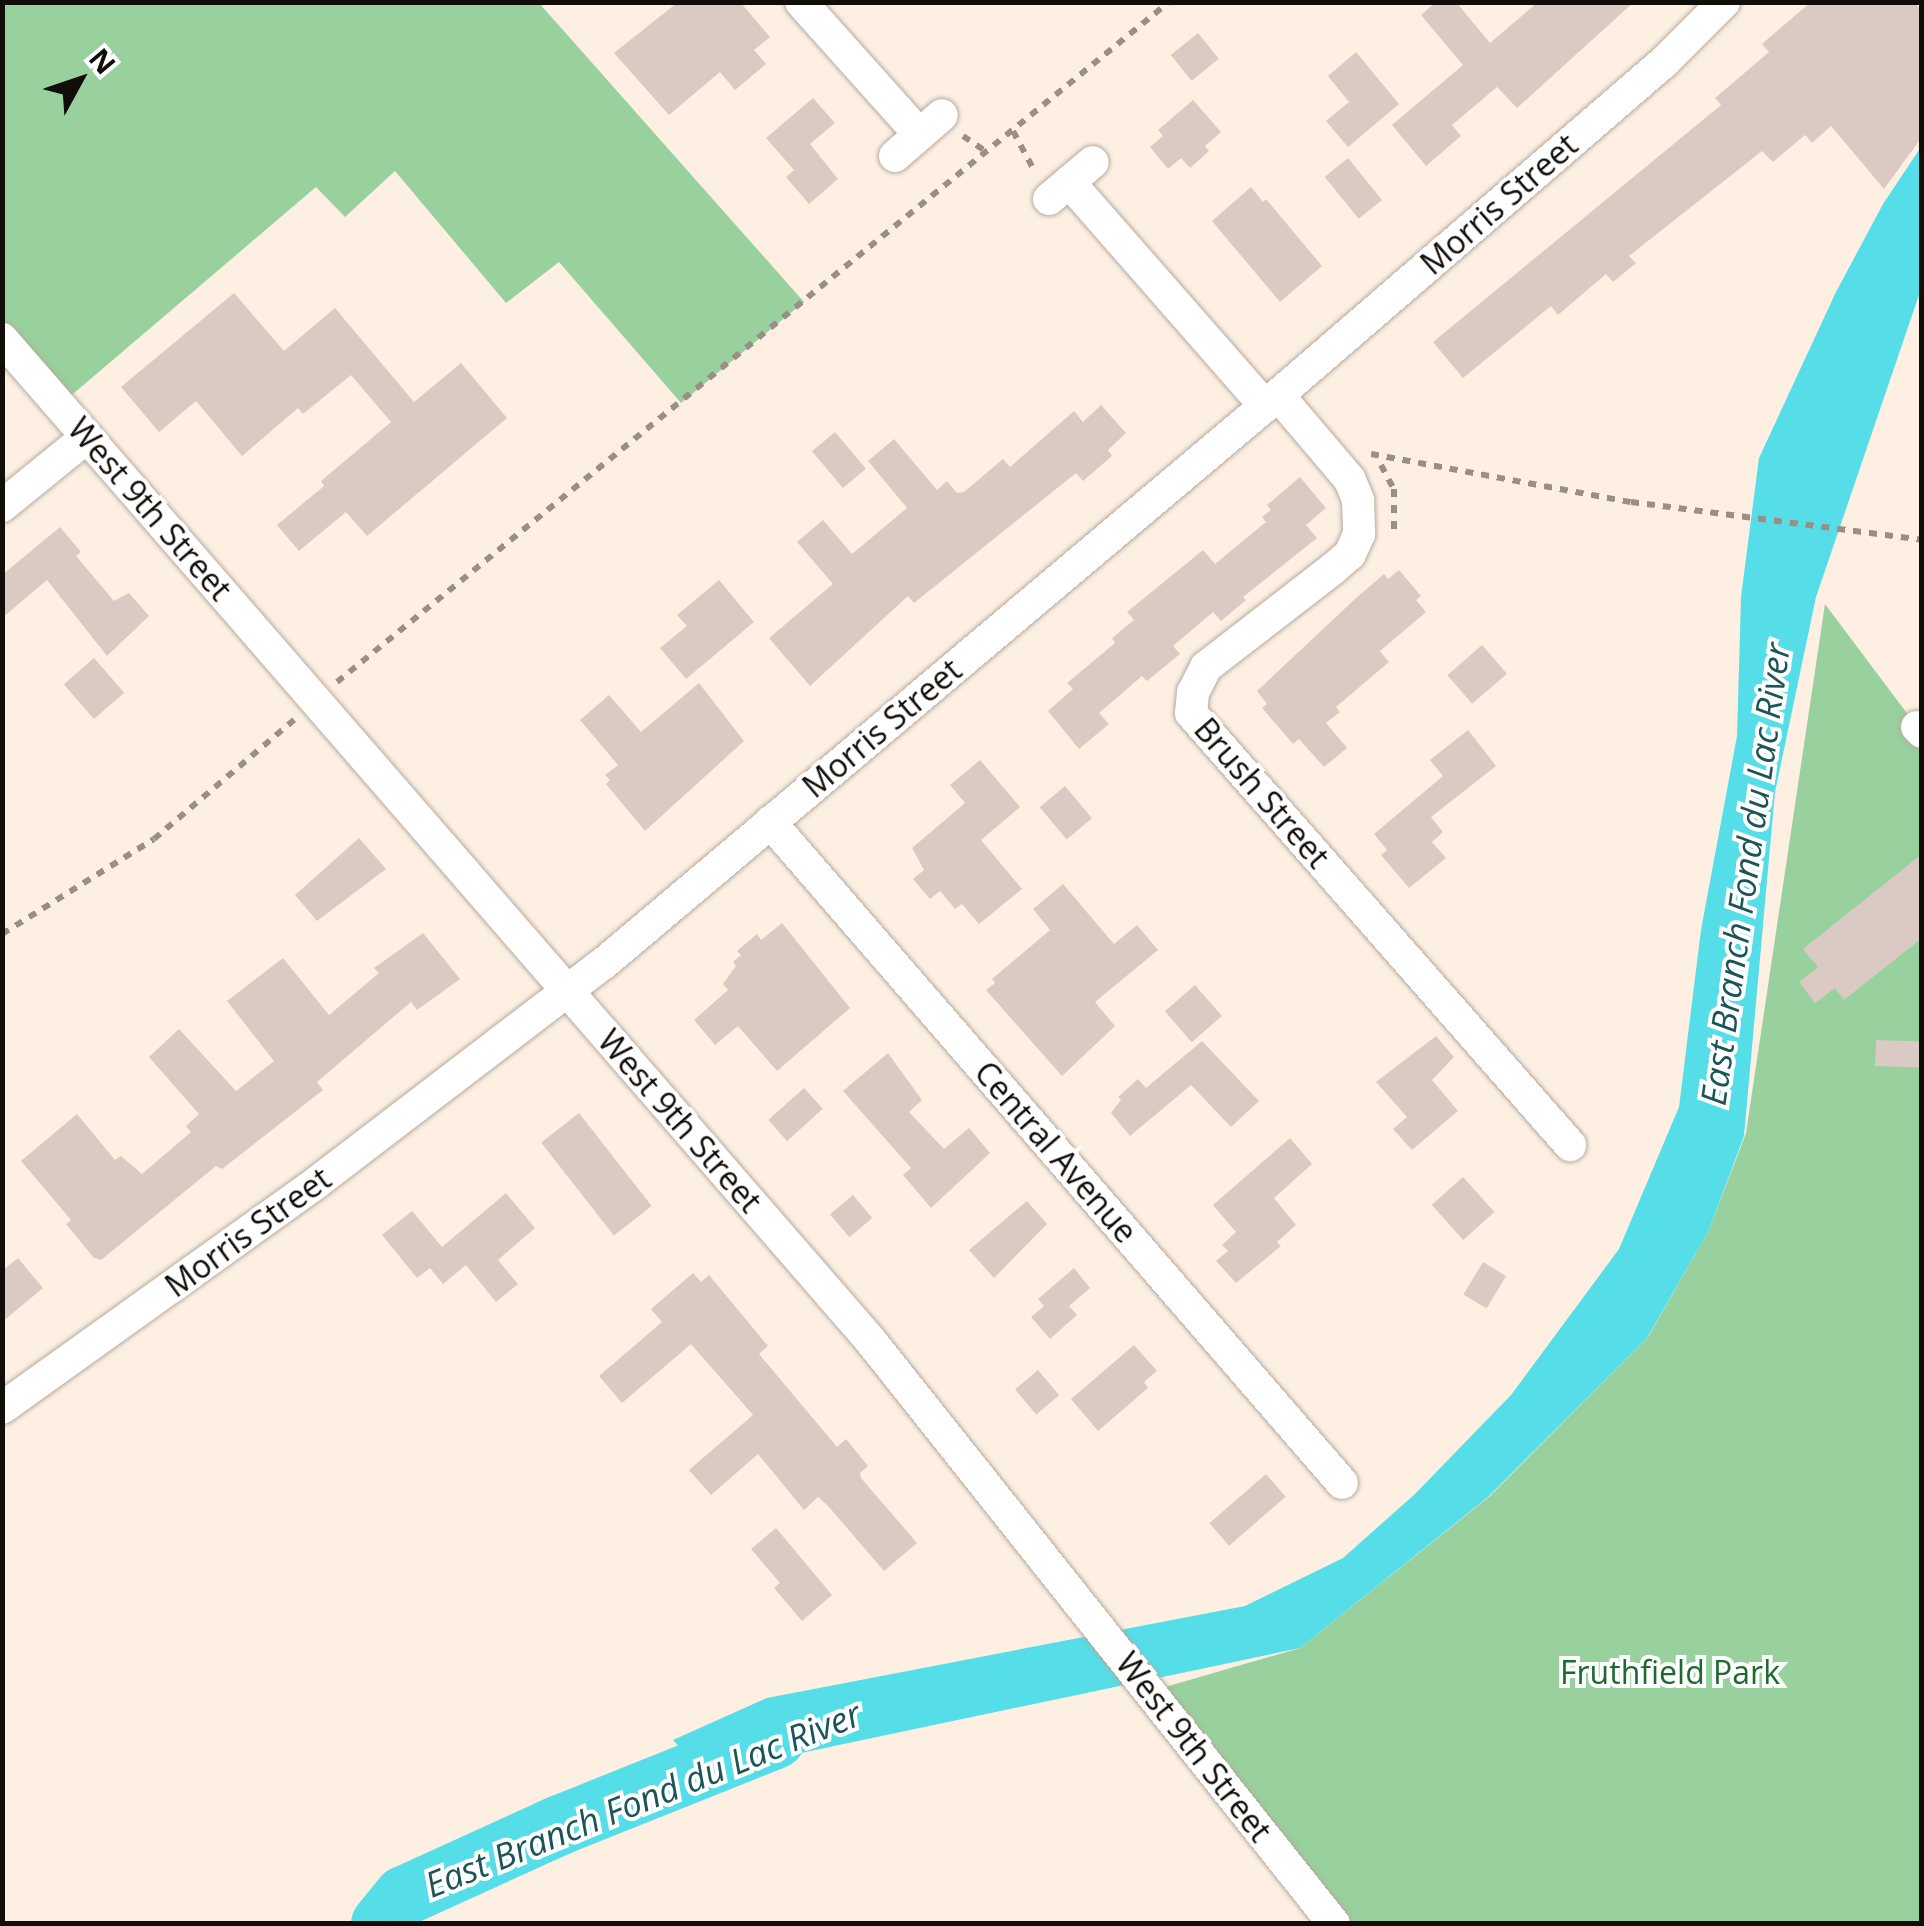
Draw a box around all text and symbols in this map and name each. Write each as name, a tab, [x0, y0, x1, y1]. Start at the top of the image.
north arrow	[30, 30, 130, 130]
text: N	[81, 40, 125, 82]
street label: Morris Street	[1413, 125, 1585, 283]
street label: West 9th Street	[60, 410, 240, 608]
water label: East Branch Fond du Lac River	[1692, 640, 1798, 1108]
street label: Morris Street	[795, 651, 969, 805]
street label: Brush Street	[1187, 710, 1337, 876]
street label: West 9th Street	[590, 1022, 770, 1220]
street label: Central Avenue	[967, 1053, 1145, 1251]
street label: Morris Street	[158, 1159, 338, 1305]
street label: West 9th Street	[1108, 1645, 1280, 1849]
park label: Fruthfield Park	[1560, 1653, 1780, 1691]
water label: East Branch Fond du Lac River	[419, 1692, 867, 1906]

